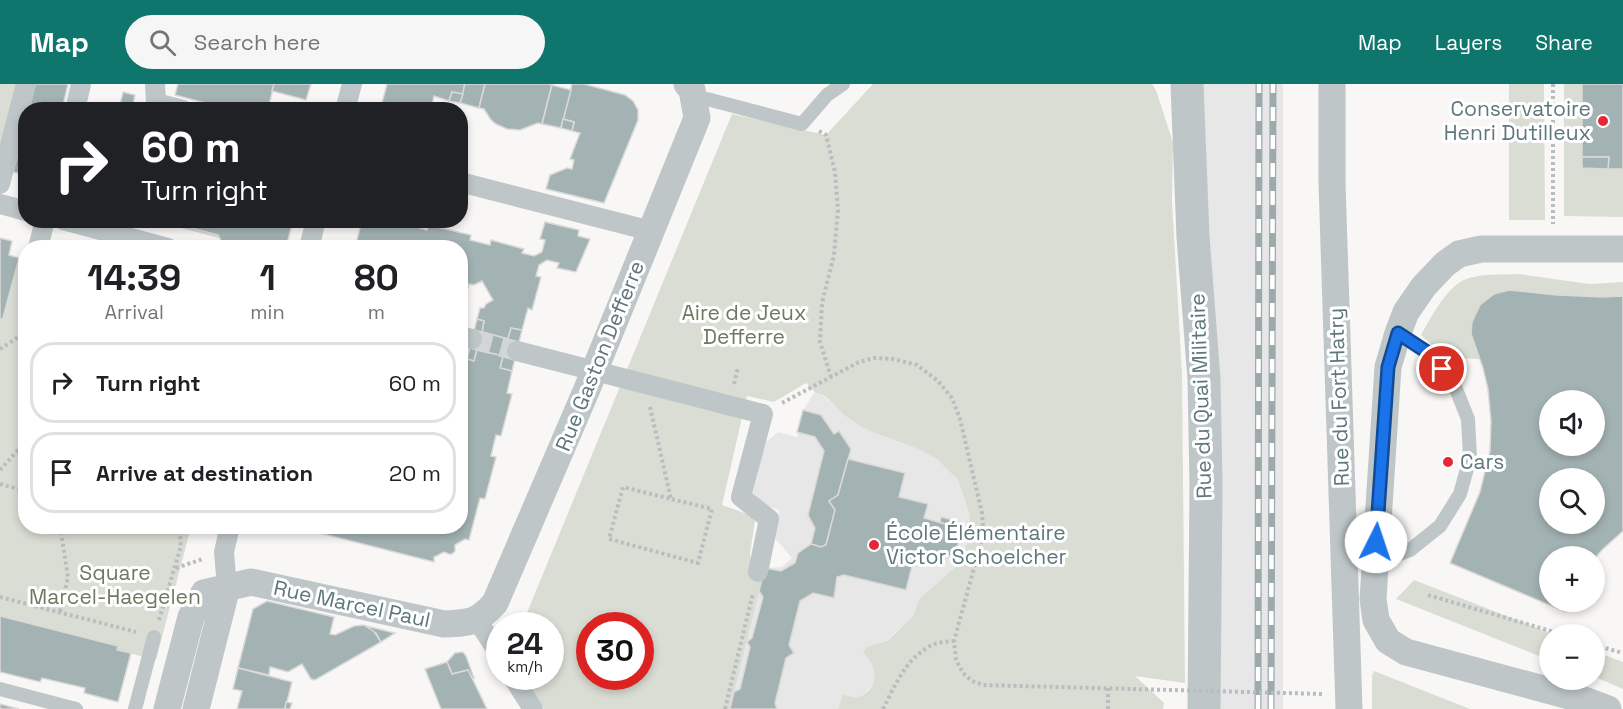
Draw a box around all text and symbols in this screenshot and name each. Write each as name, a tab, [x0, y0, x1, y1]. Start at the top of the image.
search box	[125, 15, 545, 69]
text: Map	[30, 24, 89, 60]
icon: search	[146, 26, 179, 59]
text: Search here	[194, 28, 321, 56]
text: Map	[1358, 29, 1402, 56]
text: Layers	[1435, 29, 1502, 56]
text: Share	[1535, 29, 1593, 56]
place label: Conservatoire Henri Dutilleux	[1444, 95, 1591, 146]
marker: Conservatoire Henri Dutilleux	[1596, 114, 1610, 128]
text: 60 m	[141, 121, 241, 174]
icon: right	[42, 126, 120, 204]
text: Turn right	[141, 173, 268, 208]
text: 14:39	[87, 255, 181, 301]
text: 1	[259, 255, 276, 301]
text: 80	[354, 255, 399, 301]
street label: Rue Gaston Defferre	[549, 257, 650, 455]
street label: Rue du Quai Militaire	[1183, 293, 1218, 499]
text: Arrival	[104, 299, 164, 325]
text: min	[250, 299, 285, 325]
text: m	[368, 299, 385, 325]
park label: Aire de Jeux Defferre	[682, 299, 806, 350]
street label: Rue du Fort Hatry	[1322, 307, 1355, 487]
pin	[1416, 343, 1467, 394]
icon: arrive	[1425, 352, 1458, 385]
icon: right	[45, 366, 78, 399]
text: Turn right	[96, 369, 201, 397]
text: 60 m	[389, 369, 441, 397]
map controls	[1539, 390, 1605, 690]
button: sound	[1539, 390, 1605, 456]
place label: Cars	[1460, 448, 1504, 475]
marker: Cars	[1441, 455, 1455, 469]
icon: arrive	[45, 456, 78, 489]
text: Arrive at destination	[96, 459, 313, 487]
text: 20 m	[389, 459, 441, 487]
button: search	[1539, 468, 1605, 534]
position arrow	[1344, 510, 1408, 574]
place label: École Élémentaire Victor Schoelcher	[886, 519, 1067, 570]
marker: École Élémentaire Victor Schoelcher	[867, 538, 881, 552]
button: +	[1539, 546, 1605, 612]
park label: Square Marcel-Haegelen	[29, 559, 201, 610]
street label: Rue Marcel Paul	[271, 574, 433, 633]
speed limit sign: 30	[576, 612, 654, 690]
text: 24	[507, 624, 543, 663]
button: −	[1539, 624, 1605, 690]
text: km/h	[507, 657, 543, 676]

